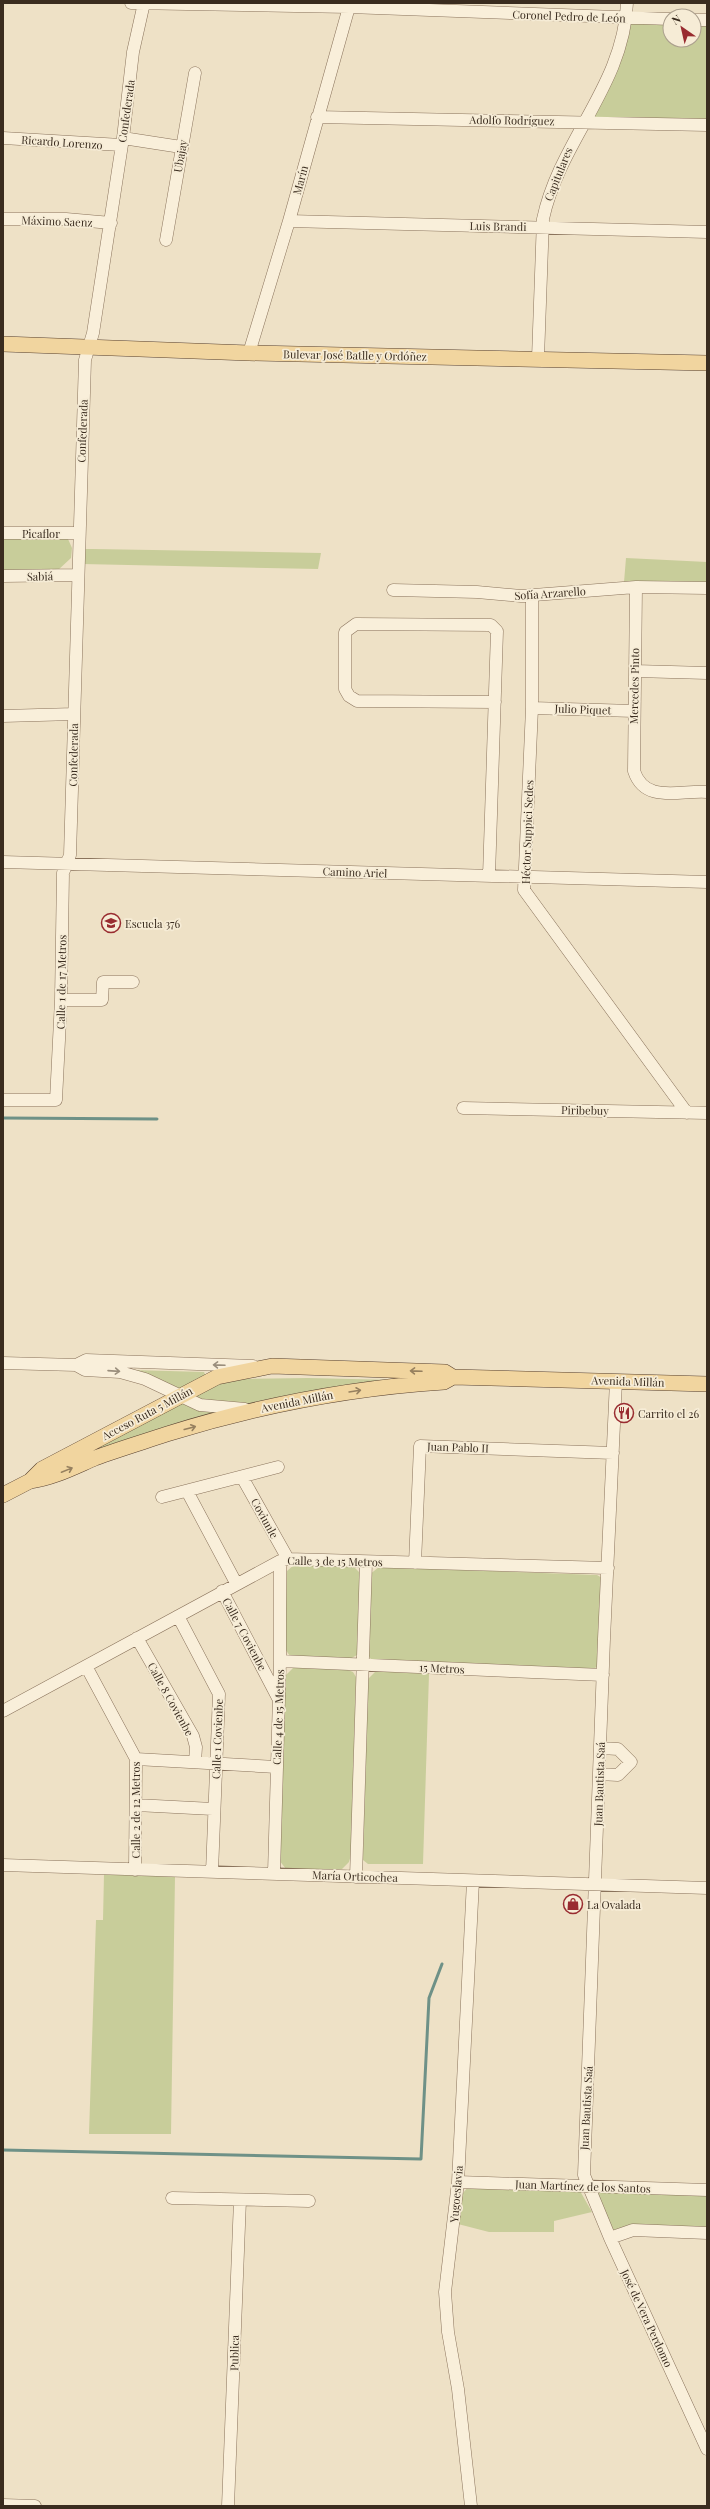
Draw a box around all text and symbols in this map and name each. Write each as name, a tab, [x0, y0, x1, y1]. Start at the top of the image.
street label: Coronel Pedro de León	[512, 7, 626, 25]
north arrow	[662, 8, 702, 48]
text: N	[669, 11, 684, 28]
street label: Confederada	[114, 78, 138, 143]
street label: Adolfo Rodríguez	[468, 112, 555, 128]
street label: Ricardo Lorenzo	[21, 132, 103, 152]
street label: Ubajay	[170, 138, 190, 174]
street label: Capitulares	[540, 145, 576, 203]
street label: Marín	[289, 163, 311, 196]
street label: Máximo Saenz	[21, 212, 93, 230]
street label: Luis Brandi	[469, 218, 527, 234]
street label: Bulevar José Batlle y Ordóñez	[283, 346, 427, 364]
street label: Confederada	[73, 399, 91, 463]
street label: Picaflor	[22, 526, 60, 541]
street label: Sabiá	[27, 568, 54, 584]
street label: Sofía Arzarello	[514, 583, 586, 603]
street label: Mercedes Pinto	[626, 648, 642, 724]
street label: Julio Piquet	[553, 700, 612, 717]
street label: Confederada	[65, 723, 81, 787]
street label: Héctor Suppici Sedes	[518, 779, 536, 884]
street label: Camino Ariel	[322, 863, 388, 881]
school or university icon: Escuela 376	[100, 912, 122, 934]
place label: Escuela 376	[125, 916, 181, 931]
street label: Calle 1 de 17 Metros	[53, 934, 69, 1029]
street label: Piribebuy	[561, 1102, 609, 1118]
one-way arrow	[213, 1361, 226, 1368]
one-way arrow	[410, 1367, 423, 1375]
one-way arrow	[107, 1368, 120, 1375]
street label: Avenida Millán	[590, 1372, 665, 1390]
street label: Acceso Ruta 5 Millán	[98, 1383, 195, 1444]
street label: Avenida Millán	[259, 1387, 335, 1416]
one-way arrow	[348, 1387, 361, 1395]
restaurant icon: Carrito el 26	[613, 1402, 635, 1424]
place label: Carrito el 26	[638, 1406, 699, 1421]
one-way arrow	[183, 1423, 196, 1431]
street label: Juan Pablo II	[426, 1438, 489, 1456]
one-way arrow	[61, 1466, 73, 1473]
street label: Coviunle	[248, 1495, 282, 1541]
street label: Calle 3 de 15 Metros	[287, 1553, 383, 1569]
street label: Calle 7 Covienbe	[219, 1595, 271, 1673]
street label: Calle 8 Covienbe	[145, 1659, 198, 1739]
street label: 15 Metros	[419, 1659, 465, 1677]
street label: Calle 4 de 15 Metros	[269, 1669, 287, 1765]
street label: Calle 1 Covienbe	[208, 1698, 226, 1779]
street label: Juan Bautista Saá	[590, 1741, 608, 1827]
street label: Calle 2 de 12 Metros	[128, 1762, 143, 1858]
street label: María Orticochea	[312, 1867, 399, 1885]
shop icon: La Ovalada	[562, 1893, 584, 1915]
place label: La Ovalada	[587, 1897, 642, 1912]
street label: Juan Bautista Saá	[576, 2065, 596, 2151]
street label: Yugoeslavia	[446, 2164, 466, 2224]
street label: Juan Martínez de los Santos	[514, 2176, 651, 2196]
street label: José de Vera Perdomo	[617, 2266, 676, 2369]
street label: Publica	[226, 2334, 242, 2371]

